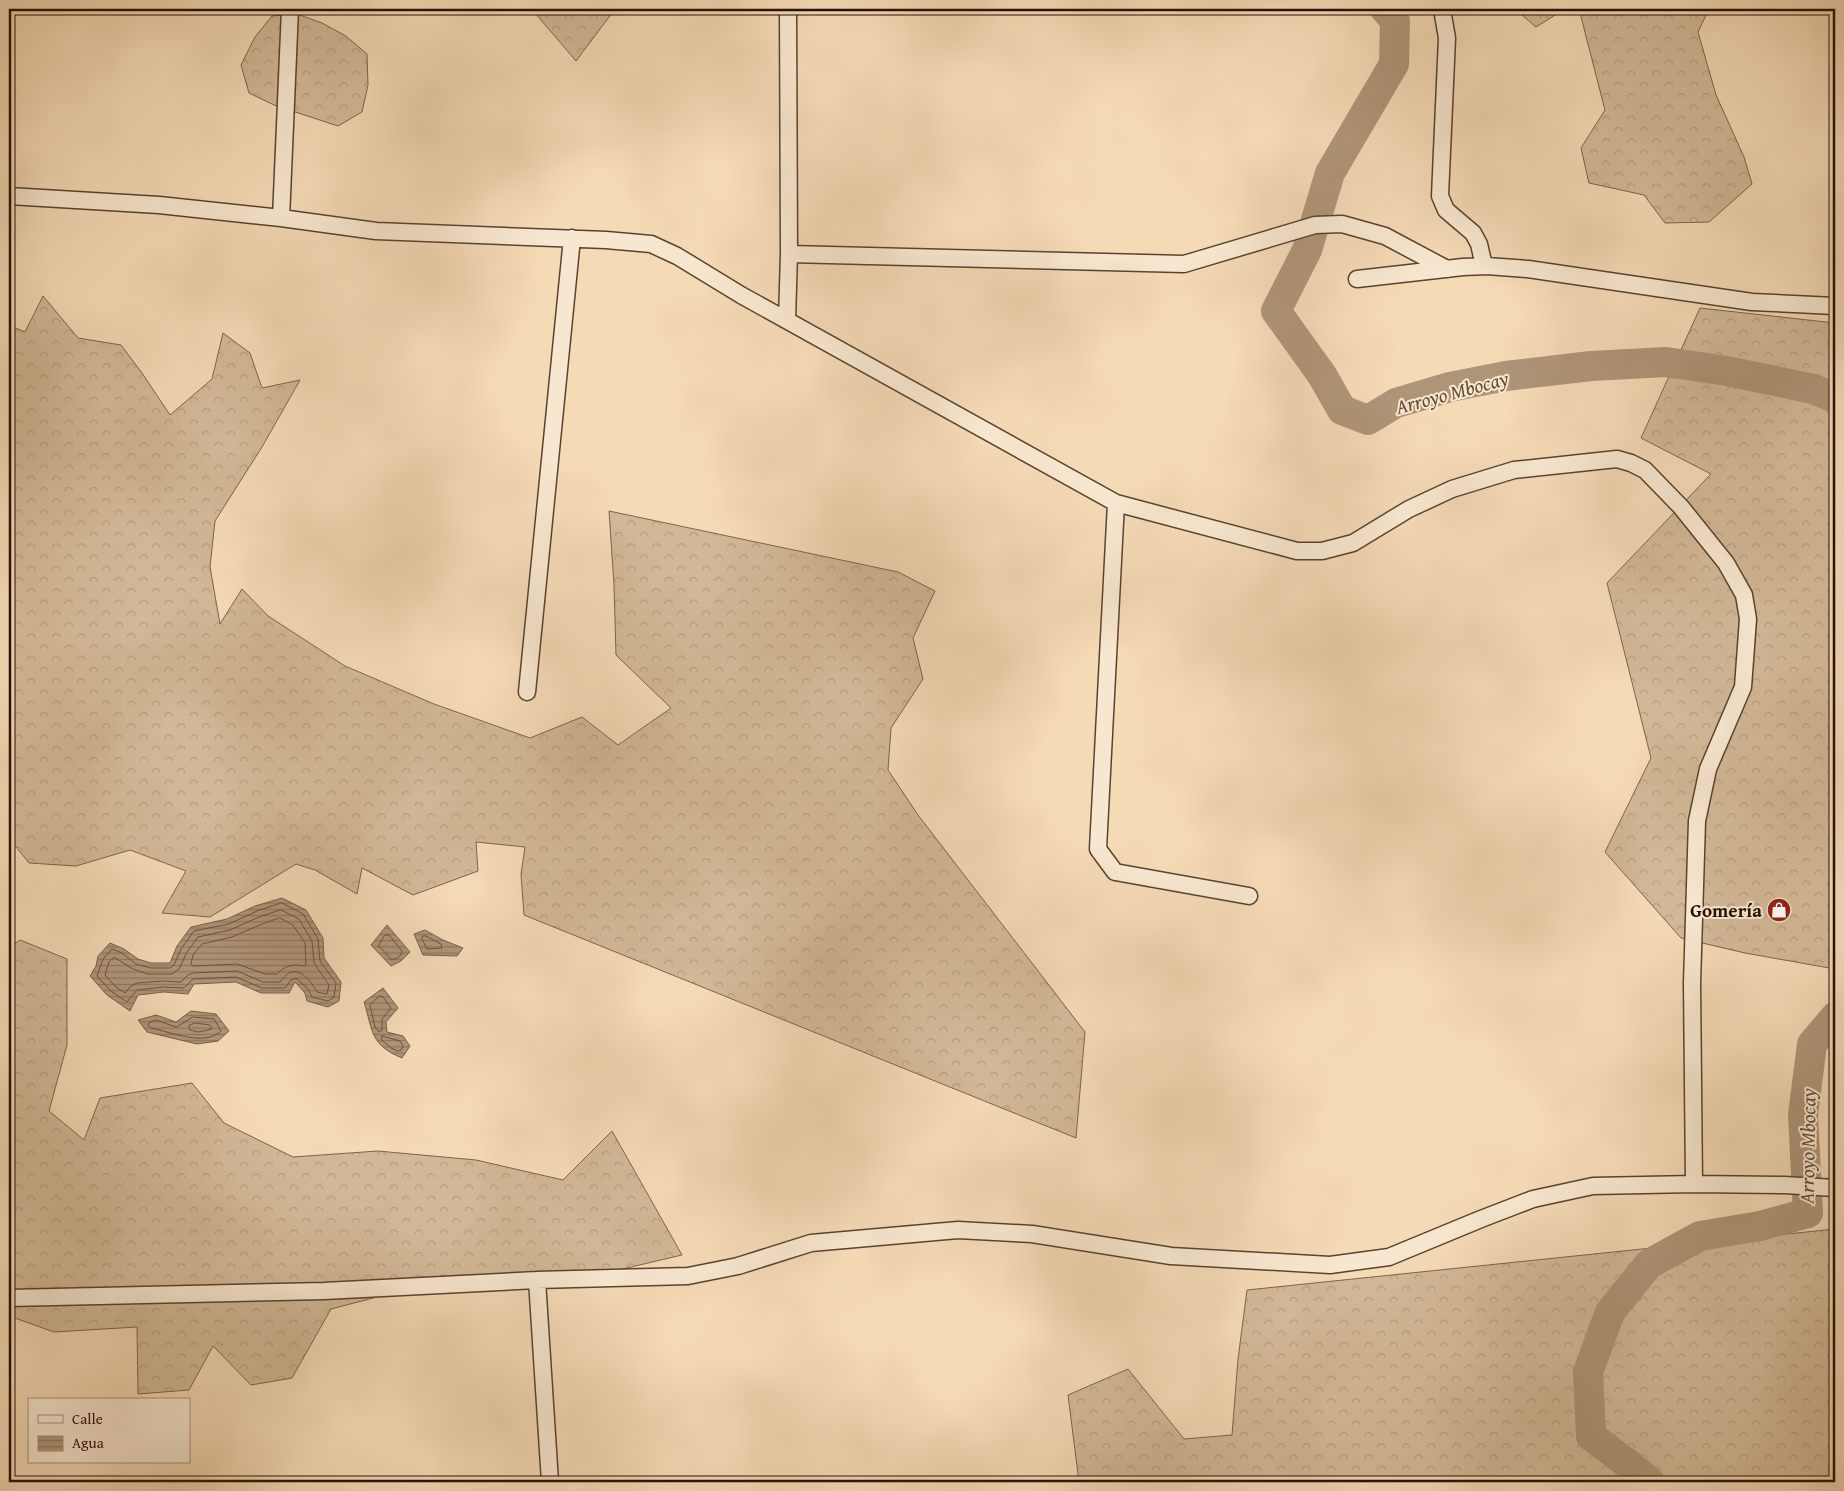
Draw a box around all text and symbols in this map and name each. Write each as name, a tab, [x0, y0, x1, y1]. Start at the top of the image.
water label: Arroyo Mbocay	[1391, 363, 1512, 421]
place label: Gomería	[1690, 896, 1762, 924]
shop icon: Gomería	[1766, 897, 1792, 923]
water label: Arroyo Mbocay	[1791, 1088, 1823, 1205]
legend	[28, 1398, 190, 1464]
text: Calle	[72, 1408, 103, 1429]
text: Agua	[72, 1432, 104, 1453]

